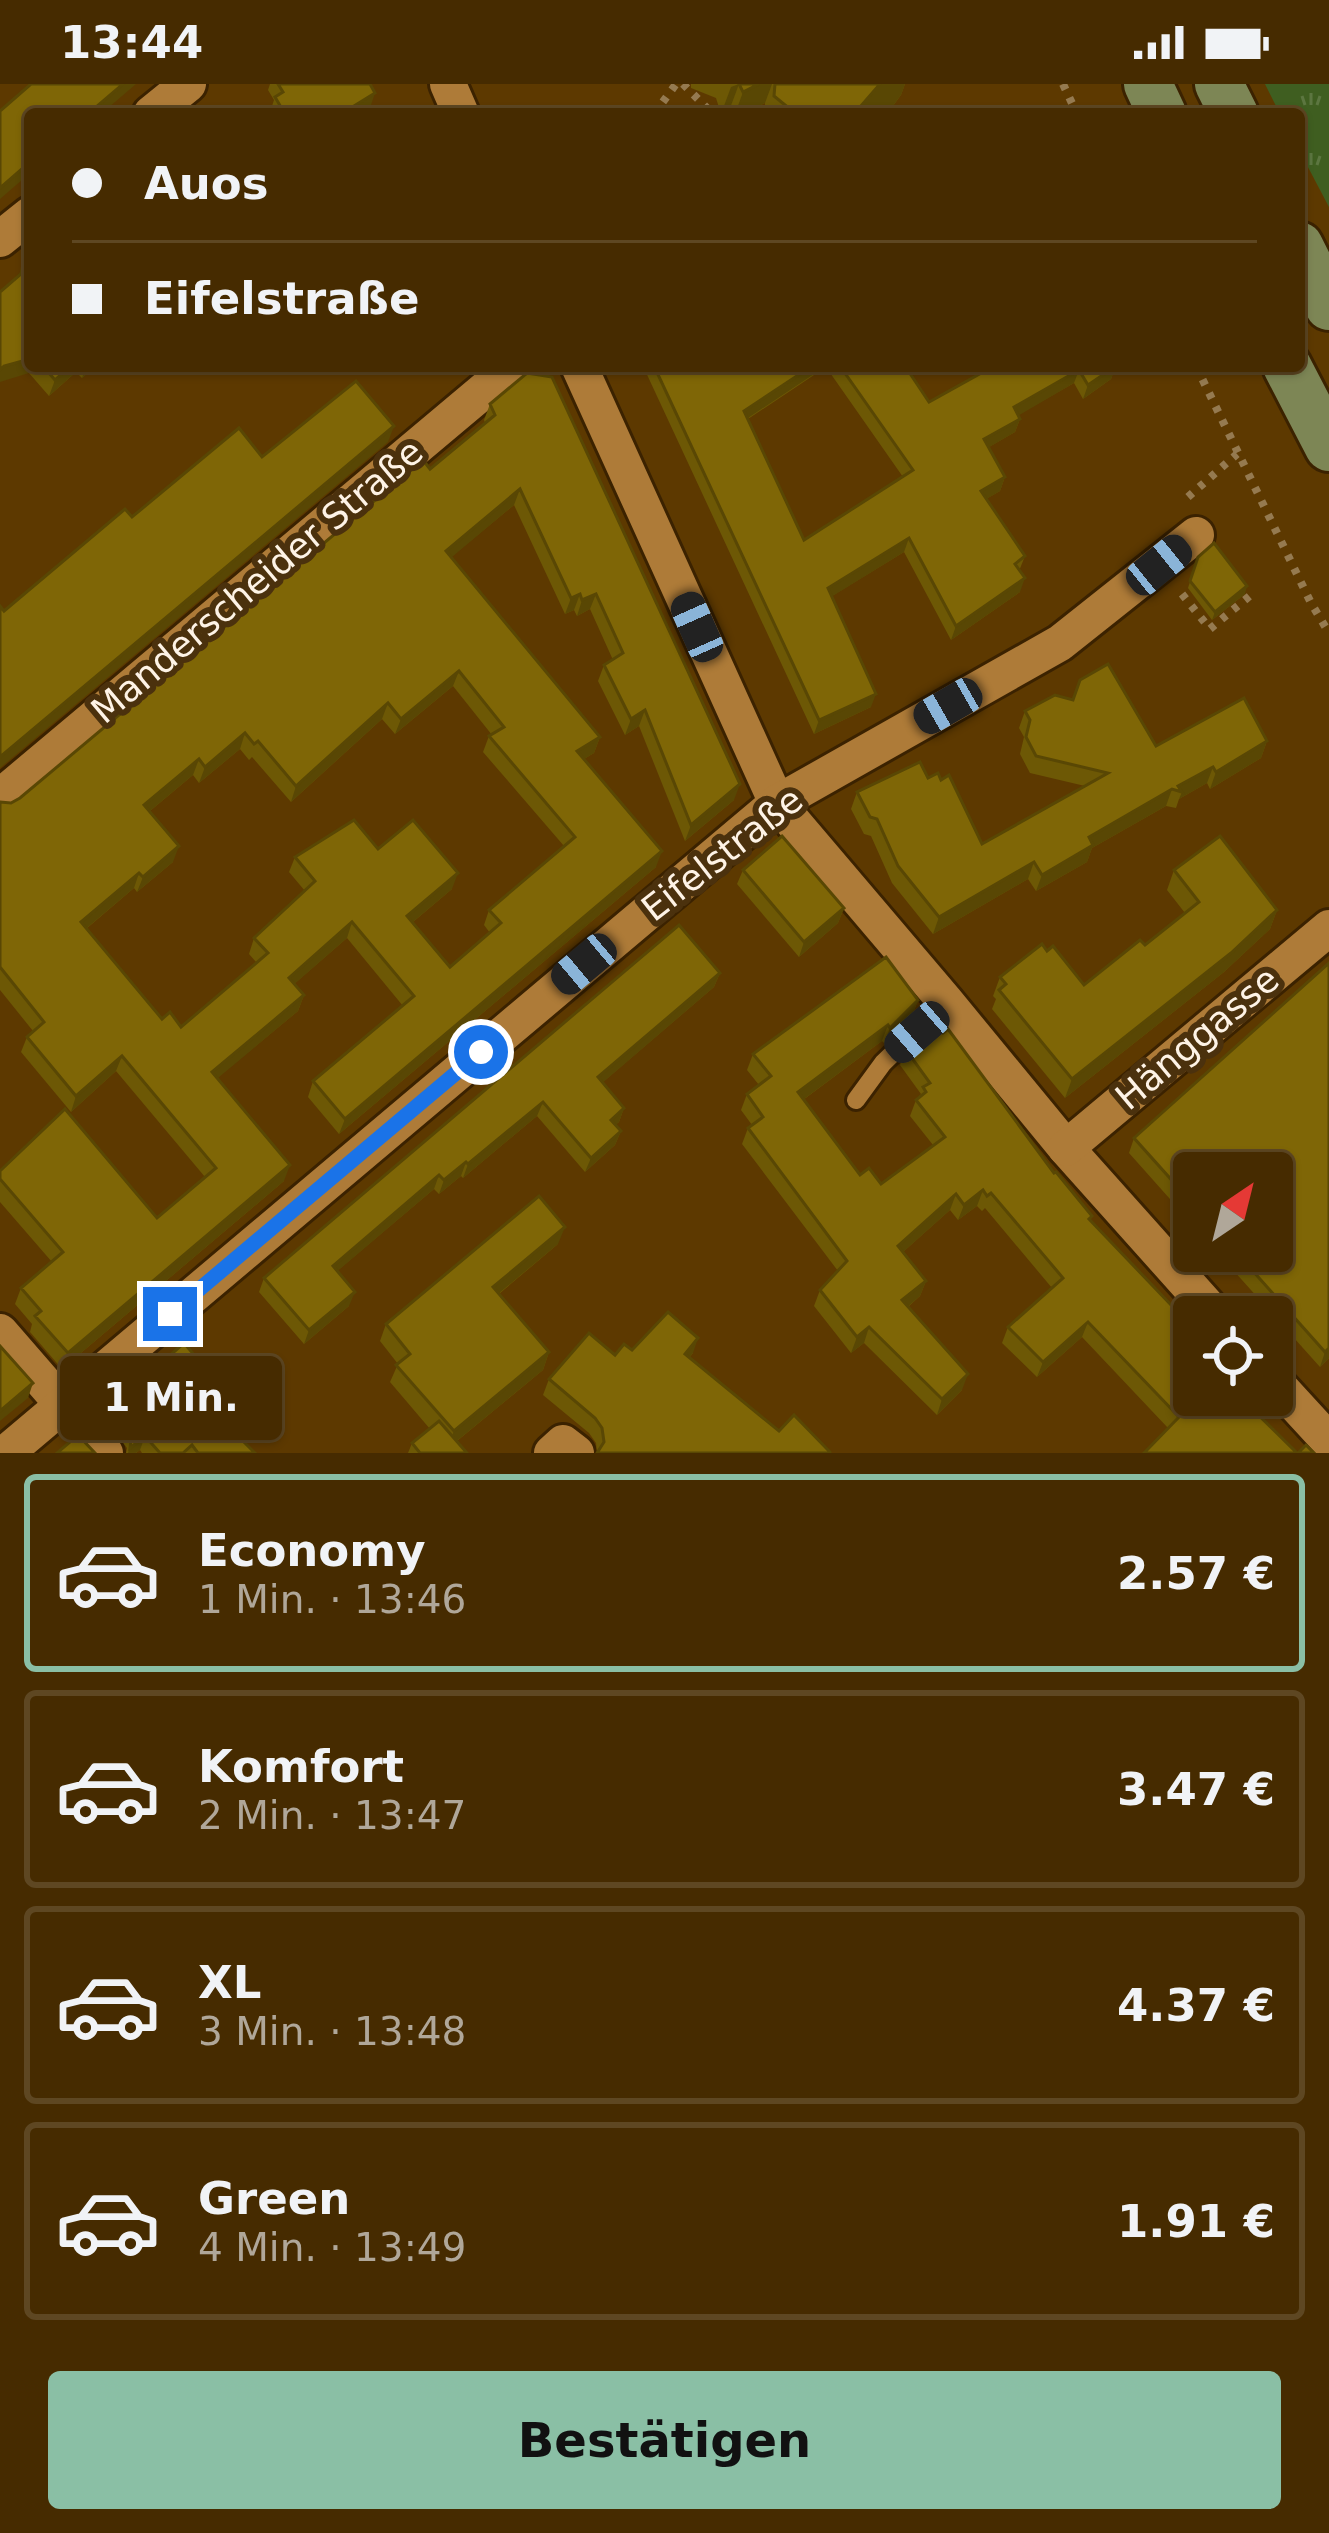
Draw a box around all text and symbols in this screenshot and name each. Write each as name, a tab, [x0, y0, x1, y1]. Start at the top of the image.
text: 13:44	[60, 16, 203, 69]
text: Auos	[144, 157, 269, 210]
text: Eifelstraße	[144, 272, 419, 325]
street label: Manderscheider Straße	[83, 431, 431, 731]
car	[1120, 528, 1198, 602]
car	[666, 587, 728, 667]
car	[908, 672, 988, 740]
street label: Eifelstraße	[634, 779, 810, 929]
car	[545, 927, 623, 1001]
street label: Hänggasse	[1107, 958, 1287, 1118]
car	[878, 995, 956, 1069]
route start	[454, 1025, 508, 1079]
north arrow	[1173, 1152, 1293, 1272]
map controls	[1173, 1152, 1293, 1416]
route end	[143, 1287, 197, 1341]
button: locate	[1173, 1296, 1293, 1416]
callout: 1 Min.	[59, 1356, 281, 1440]
text: 1 Min.	[103, 1375, 239, 1420]
icon: car	[54, 1519, 162, 1627]
text: Economy	[198, 1524, 426, 1577]
text: 2.57 €	[1117, 1547, 1275, 1600]
text: 1 Min. · 13:46	[198, 1577, 466, 1622]
icon: car	[54, 1735, 162, 1843]
text: Komfort	[198, 1740, 404, 1793]
text: 3.47 €	[1117, 1763, 1275, 1816]
text: 2 Min. · 13:47	[198, 1793, 466, 1838]
icon: car	[54, 1951, 162, 2059]
text: XL	[198, 1956, 261, 2009]
text: 4.37 €	[1117, 1979, 1275, 2032]
text: 3 Min. · 13:48	[198, 2009, 466, 2054]
icon: car	[54, 2167, 162, 2275]
text: Green	[198, 2172, 350, 2225]
text: 1.91 €	[1117, 2195, 1275, 2248]
text: 4 Min. · 13:49	[198, 2225, 466, 2270]
button: Bestätigen	[48, 2371, 1281, 2509]

